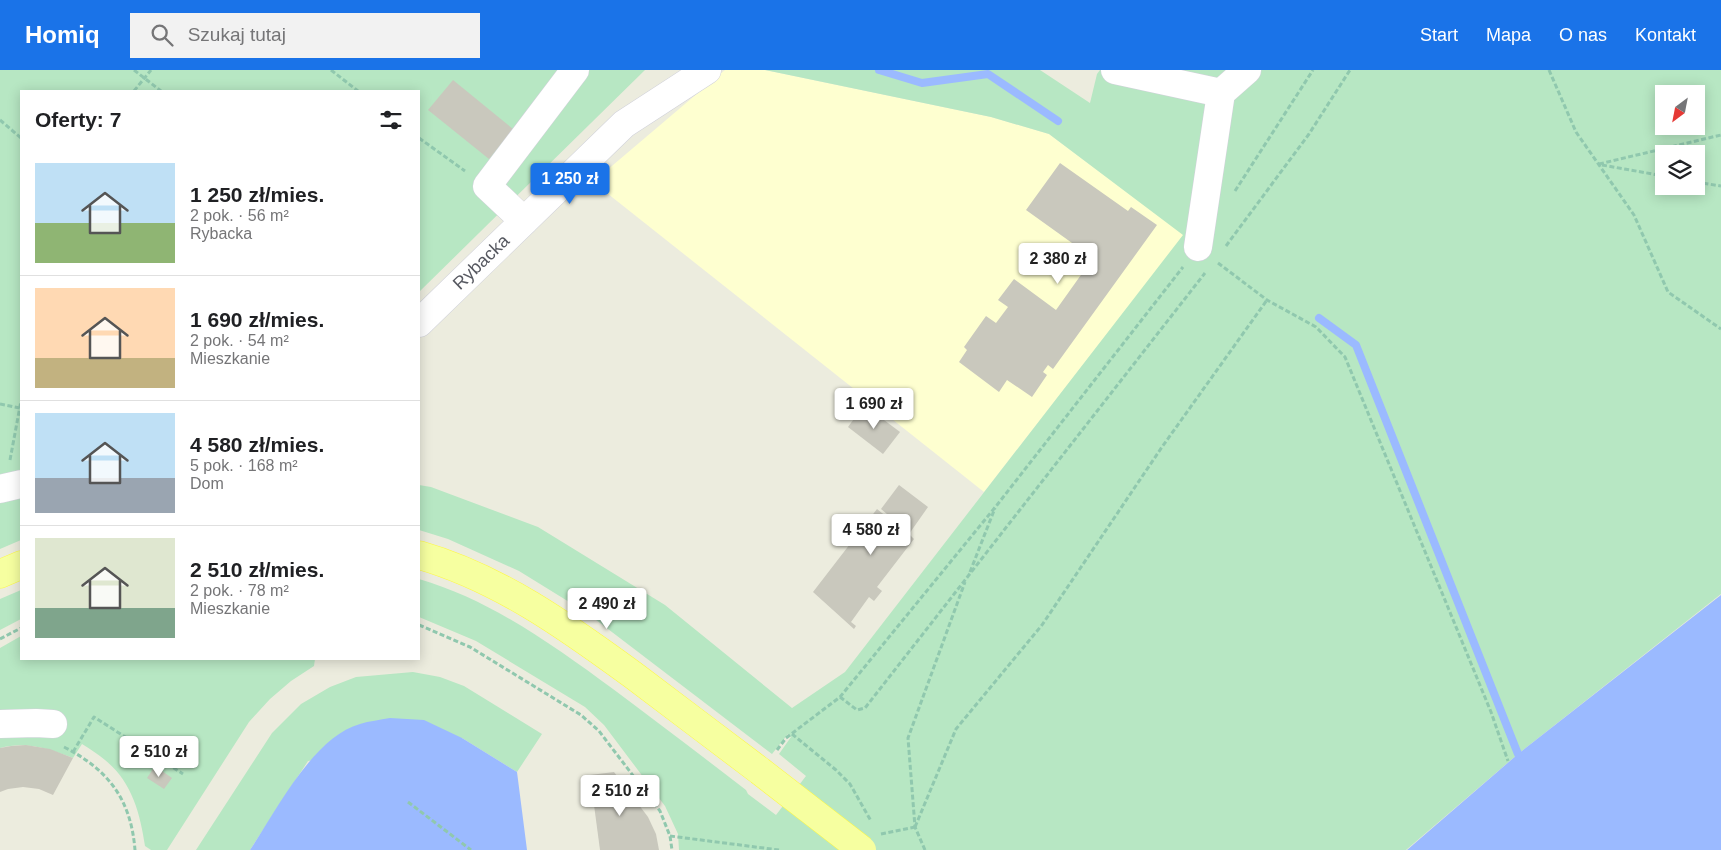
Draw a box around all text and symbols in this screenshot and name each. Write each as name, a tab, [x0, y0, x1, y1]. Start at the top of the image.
search box	[130, 13, 480, 58]
text: Homiq	[25, 21, 100, 48]
icon: search	[148, 21, 176, 49]
text: Szukaj tutaj	[188, 24, 286, 45]
text: Start	[1420, 25, 1458, 45]
text: Mapa	[1486, 25, 1531, 45]
text: O nas	[1559, 25, 1607, 45]
text: Kontakt	[1635, 25, 1696, 45]
north arrow	[1655, 85, 1705, 135]
map controls	[1655, 85, 1705, 195]
icon: filters	[377, 106, 405, 134]
text: Oferty: 7	[35, 108, 121, 131]
button: layers	[1655, 145, 1705, 195]
pin: 1 250 zł	[518, 162, 622, 205]
text: 1 250 zł	[542, 170, 598, 187]
icon: home	[75, 183, 135, 243]
text: 1 250 zł/mies.	[190, 183, 324, 206]
text: 2 pok. · 56 m²	[190, 207, 289, 224]
text: Rybacka	[190, 225, 252, 242]
street label: Rybacka	[449, 230, 514, 294]
pin: 2 380 zł	[1006, 242, 1110, 285]
text: 2 380 zł	[1030, 250, 1086, 267]
icon: home	[75, 308, 135, 368]
text: 1 690 zł/mies.	[190, 308, 324, 331]
text: 2 pok. · 54 m²	[190, 332, 289, 349]
text: Mieszkanie	[190, 350, 270, 367]
pin: 1 690 zł	[822, 388, 926, 430]
text: 1 690 zł	[846, 395, 902, 412]
icon: home	[75, 433, 135, 493]
text: 4 580 zł/mies.	[190, 433, 324, 456]
text: 5 pok. · 168 m²	[190, 457, 298, 474]
text: Dom	[190, 475, 224, 492]
pin: 4 580 zł	[819, 514, 923, 556]
text: 4 580 zł	[843, 521, 899, 538]
icon: home	[75, 558, 135, 618]
text: 2 510 zł/mies.	[190, 558, 324, 581]
text: 2 pok. · 78 m²	[190, 582, 289, 599]
pin: 2 490 zł	[555, 588, 659, 630]
text: 2 490 zł	[579, 595, 635, 612]
text: Mieszkanie	[190, 600, 270, 617]
pin: 2 510 zł	[107, 736, 211, 778]
text: 2 510 zł	[131, 743, 187, 760]
pin: 2 510 zł	[568, 774, 672, 817]
text: 2 510 zł	[592, 782, 648, 799]

